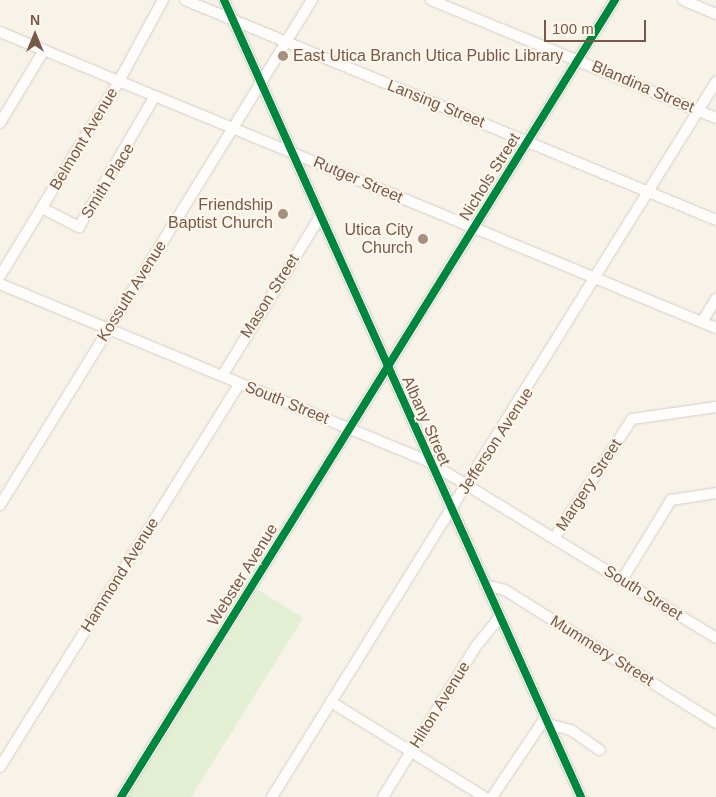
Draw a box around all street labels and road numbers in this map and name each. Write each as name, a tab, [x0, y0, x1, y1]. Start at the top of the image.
street label: Blandina Street	[589, 57, 697, 117]
street label: Lansing Street	[385, 76, 487, 132]
street label: Belmont Avenue	[46, 84, 122, 194]
street label: Nichols Street	[455, 130, 525, 224]
street label: Smith Place	[77, 140, 139, 222]
street label: Rutger Street	[310, 153, 406, 207]
street label: Kossuth Avenue	[93, 237, 171, 345]
street label: Mason Street	[237, 251, 303, 341]
street label: Albany Street	[398, 373, 454, 469]
street label: South Street	[242, 377, 332, 429]
street label: Jefferson Avenue	[454, 384, 538, 498]
street label: Margery Street	[552, 435, 626, 535]
street label: Hammond Avenue	[77, 514, 163, 636]
street label: Webster Avenue	[204, 520, 282, 630]
street label: South Street	[600, 561, 686, 625]
street label: Mummery Street	[547, 612, 657, 690]
street label: Hilton Avenue	[406, 658, 474, 752]

